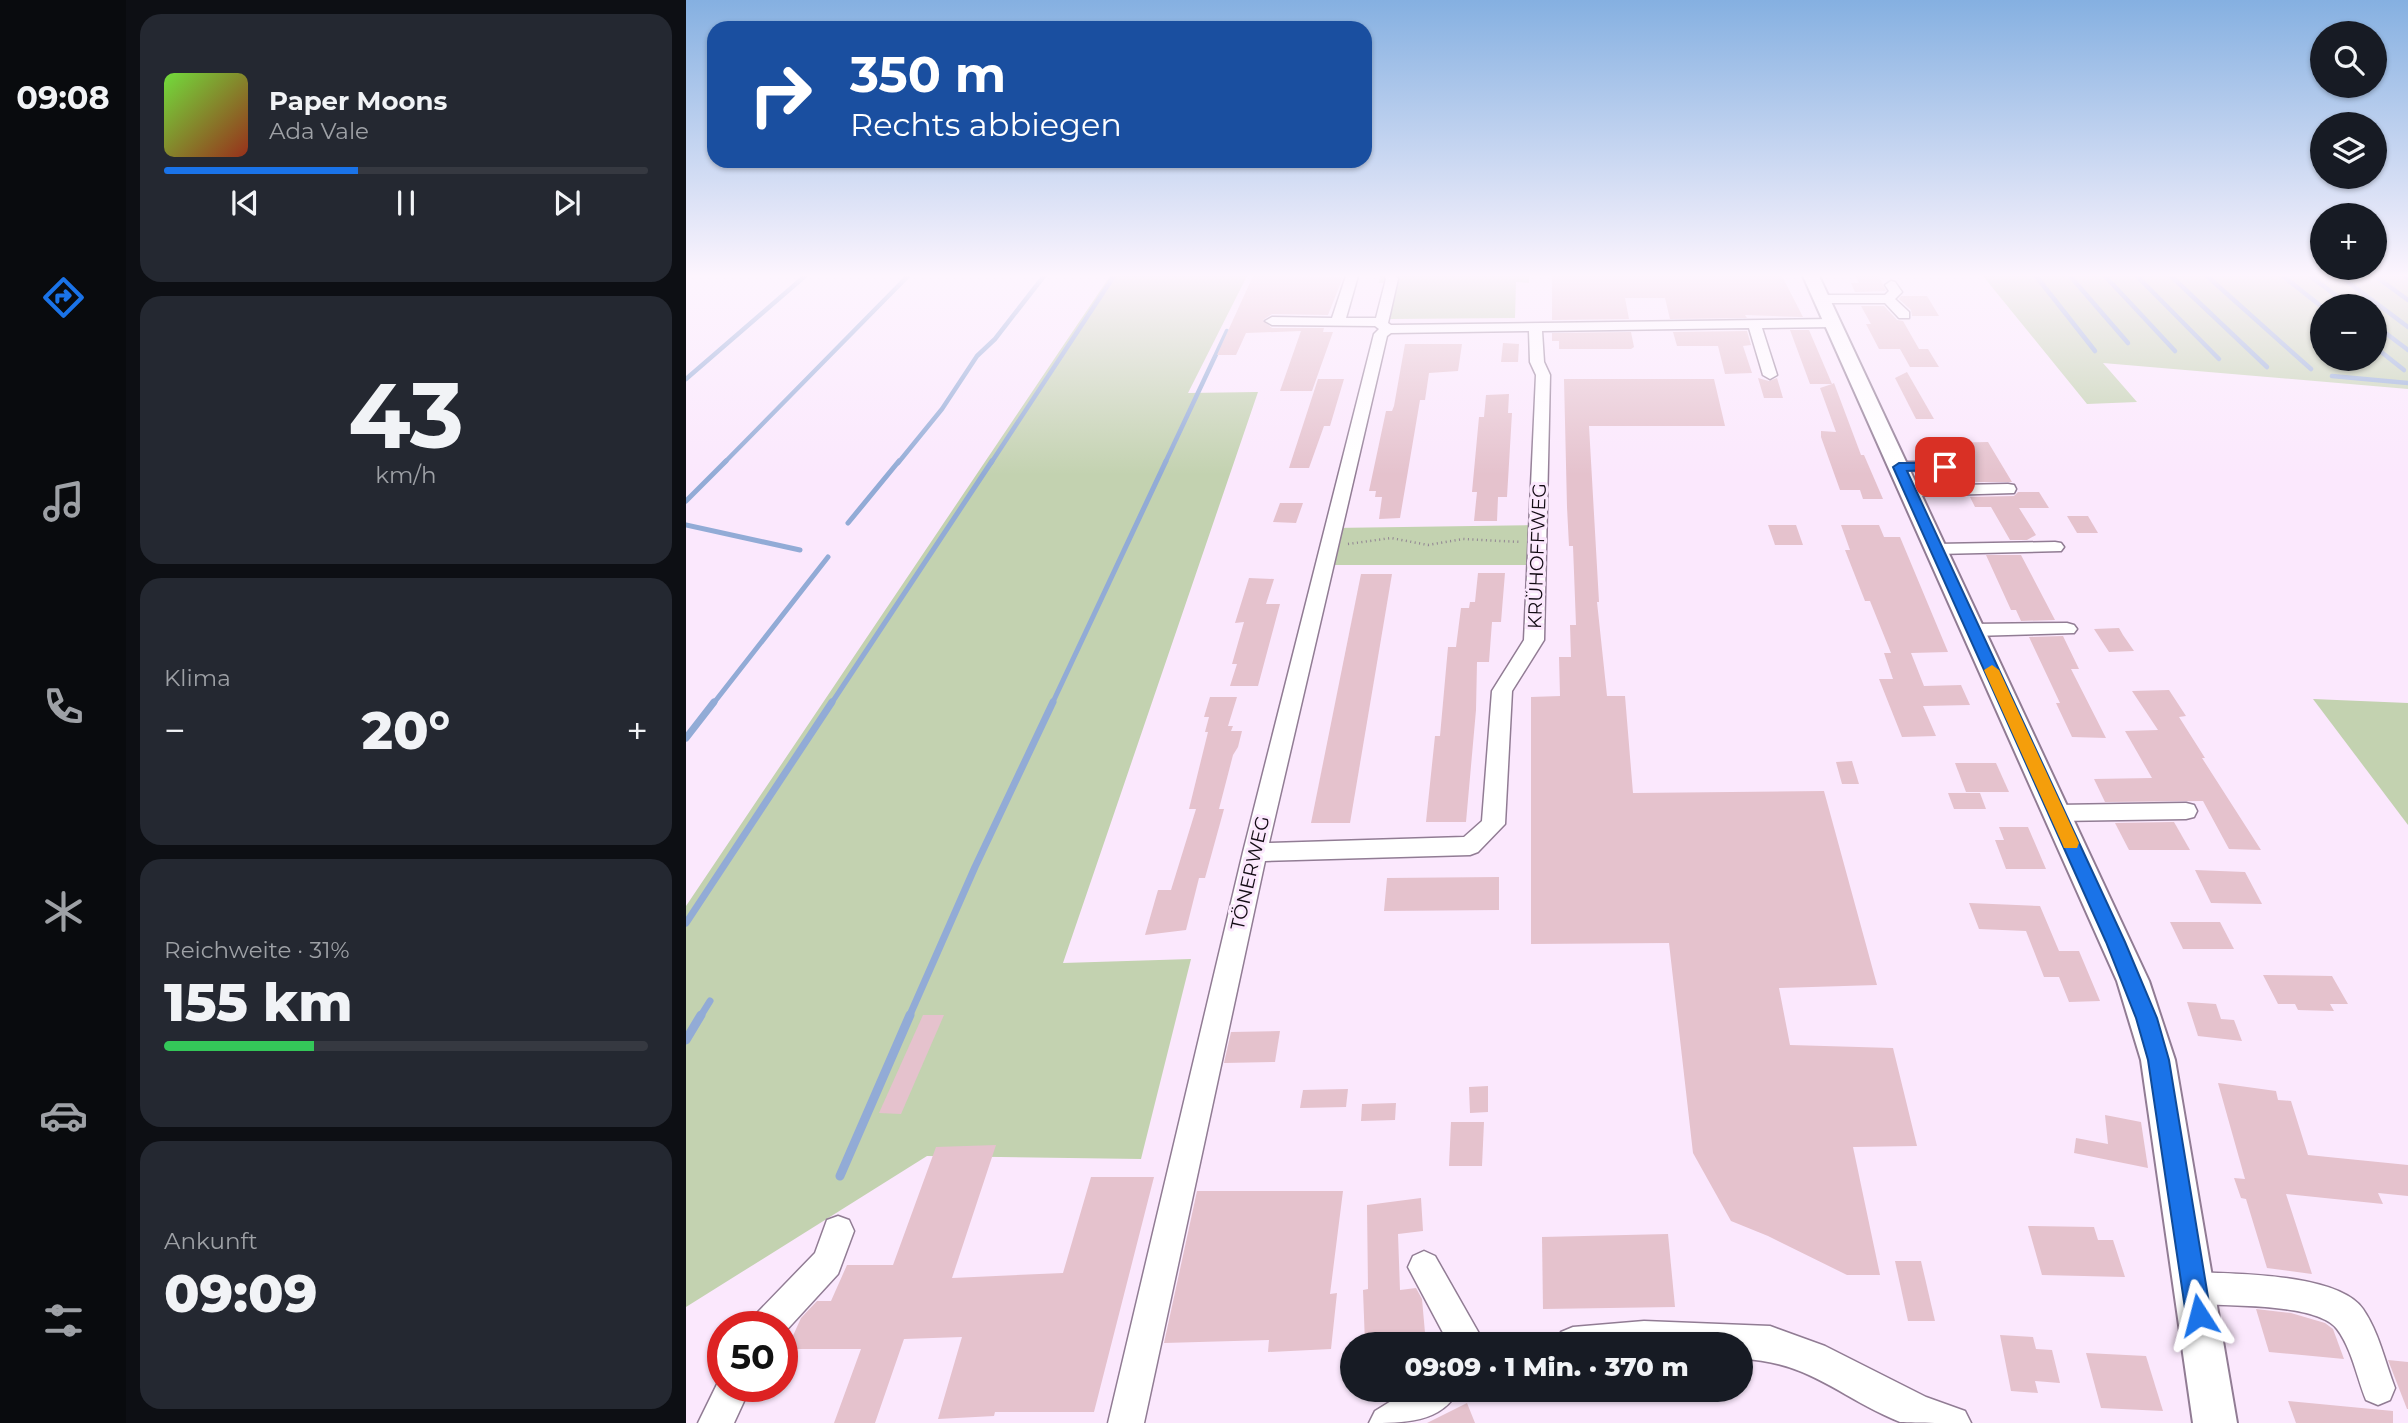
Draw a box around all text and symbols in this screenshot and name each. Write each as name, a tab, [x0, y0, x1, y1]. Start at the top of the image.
map controls	[2310, 21, 2387, 371]
button: search	[2310, 21, 2387, 98]
text: 350 m	[850, 45, 1006, 104]
icon: right	[735, 49, 826, 140]
text: 09:08	[16, 78, 110, 117]
text: Paper Moons	[269, 85, 447, 117]
text: Rechts abbiegen	[850, 105, 1122, 144]
button: layers	[2310, 112, 2387, 189]
text: Ada Vale	[269, 117, 369, 145]
icon: previous	[226, 184, 264, 222]
icon: pause	[387, 184, 425, 222]
icon: next	[548, 184, 586, 222]
button: +	[2310, 203, 2387, 280]
icon: directions	[39, 273, 88, 322]
button: −	[2310, 294, 2387, 371]
text: 43	[348, 360, 464, 471]
pin	[1915, 437, 1975, 497]
icon: arrive	[1926, 448, 1964, 486]
text: km/h	[375, 461, 437, 489]
icon: music	[39, 477, 88, 526]
street label: KRÜHOFFWEG	[1523, 483, 1551, 629]
text: Klima	[164, 664, 231, 692]
icon: phone	[39, 682, 88, 731]
text: 20°	[362, 699, 450, 762]
text: −	[164, 707, 186, 754]
text: +	[626, 707, 648, 754]
street label: TÖNERWEG	[1226, 814, 1274, 932]
icon: climate	[39, 887, 88, 936]
text: Reichweite · 31%	[164, 936, 350, 964]
text: 155 km	[164, 971, 353, 1034]
icon: car	[39, 1091, 88, 1140]
text: Ankunft	[164, 1227, 258, 1255]
text: 09:09	[164, 1262, 317, 1325]
position arrow	[2162, 1278, 2236, 1352]
icon: filters	[39, 1296, 88, 1345]
speed limit sign: 50	[707, 1311, 798, 1402]
text: 09:09 · 1 Min. · 370 m	[1404, 1351, 1689, 1383]

